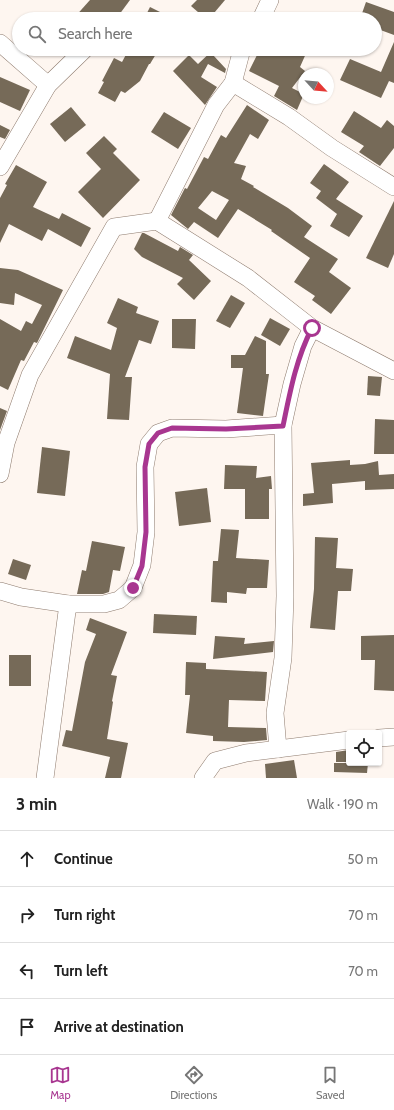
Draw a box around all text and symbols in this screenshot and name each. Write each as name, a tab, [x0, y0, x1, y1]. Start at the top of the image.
search box	[12, 12, 382, 56]
icon: search	[26, 23, 48, 45]
text: Search here	[58, 25, 133, 43]
north arrow	[298, 68, 334, 104]
route start	[303, 319, 321, 337]
route end	[124, 579, 142, 597]
map controls	[346, 730, 382, 766]
button: locate	[346, 730, 382, 766]
text: 3 min	[16, 794, 57, 814]
text: Walk · 190 m	[307, 796, 378, 812]
icon: ahead	[16, 848, 38, 870]
text: Continue	[54, 850, 113, 868]
text: 50 m	[348, 851, 378, 867]
icon: right	[16, 904, 38, 926]
text: Turn right	[54, 906, 115, 924]
text: 70 m	[348, 907, 378, 923]
icon: left	[16, 960, 38, 982]
text: Turn left	[54, 962, 108, 980]
text: 70 m	[348, 963, 378, 979]
icon: arrive	[16, 1016, 38, 1038]
text: Arrive at destination	[54, 1018, 184, 1036]
tab: Map	[49, 1064, 71, 1102]
tab: Directions	[170, 1064, 217, 1102]
tab: Saved	[316, 1064, 345, 1102]

